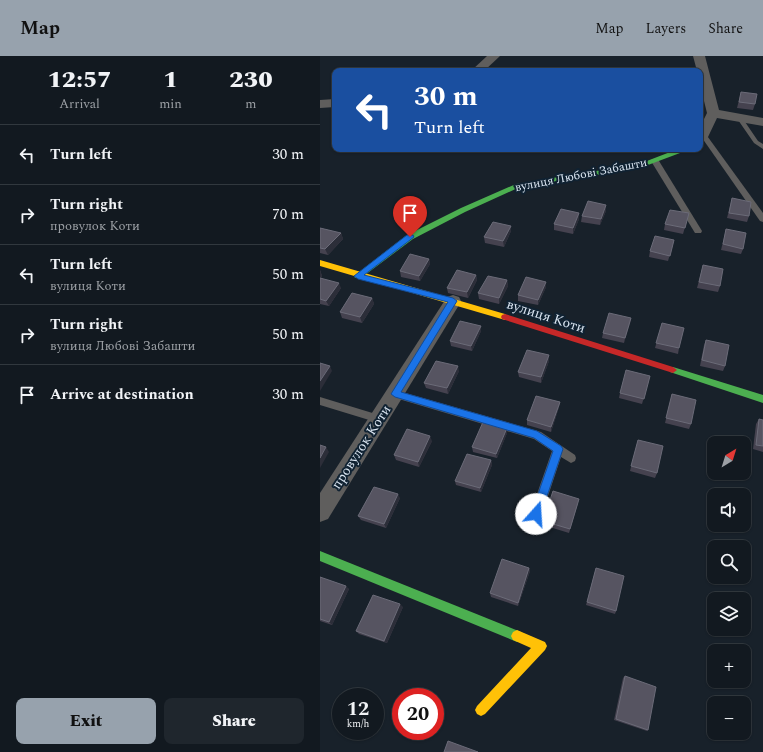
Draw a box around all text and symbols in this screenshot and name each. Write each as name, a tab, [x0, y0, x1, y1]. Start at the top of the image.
text: Map	[20, 14, 60, 43]
text: Map	[595, 18, 624, 39]
text: Layers	[646, 18, 686, 39]
text: Share	[708, 18, 743, 39]
text: 12:57	[47, 62, 112, 98]
text: 1	[163, 62, 178, 98]
text: 230	[229, 62, 273, 98]
text: 30 m	[414, 75, 478, 118]
icon: left	[348, 84, 400, 136]
text: Arrival	[59, 94, 100, 114]
text: min	[159, 94, 182, 114]
text: m	[245, 94, 257, 114]
text: Turn left	[414, 114, 485, 141]
text: Turn left	[50, 143, 112, 166]
text: 30 m	[272, 143, 304, 166]
icon: left	[16, 144, 38, 166]
street label: вулиця Любові Забашти	[513, 153, 649, 197]
text: Turn right	[50, 193, 123, 216]
pin	[393, 196, 427, 237]
icon: arrive	[399, 202, 421, 224]
text: 70 m	[272, 203, 304, 226]
icon: right	[16, 204, 38, 226]
text: провулок Коти	[50, 216, 140, 236]
text: Turn left	[50, 253, 112, 276]
text: 50 m	[272, 263, 304, 286]
icon: left	[16, 264, 38, 286]
text: вулиця Коти	[50, 276, 126, 296]
street label: вулиця Коти	[504, 293, 588, 339]
text: Turn right	[50, 313, 123, 336]
text: 50 m	[272, 323, 304, 346]
icon: right	[16, 324, 38, 346]
text: вулиця Любові Забашти	[50, 336, 195, 356]
text: Arrive at destination	[50, 383, 194, 406]
text: 30 m	[272, 383, 304, 406]
icon: arrive	[16, 384, 38, 406]
street label: провулок Коти	[326, 401, 396, 493]
north arrow	[707, 436, 751, 480]
map controls	[707, 436, 751, 740]
button: sound	[707, 488, 751, 532]
position arrow	[515, 493, 557, 535]
button: search	[707, 540, 751, 584]
button: layers	[707, 592, 751, 636]
button: +	[707, 644, 751, 688]
speed limit sign: 20	[392, 688, 444, 740]
text: 12	[347, 694, 369, 724]
button: −	[707, 696, 751, 740]
button: Exit	[16, 698, 156, 744]
button: Share	[164, 698, 304, 744]
text: km/h	[347, 716, 369, 732]

